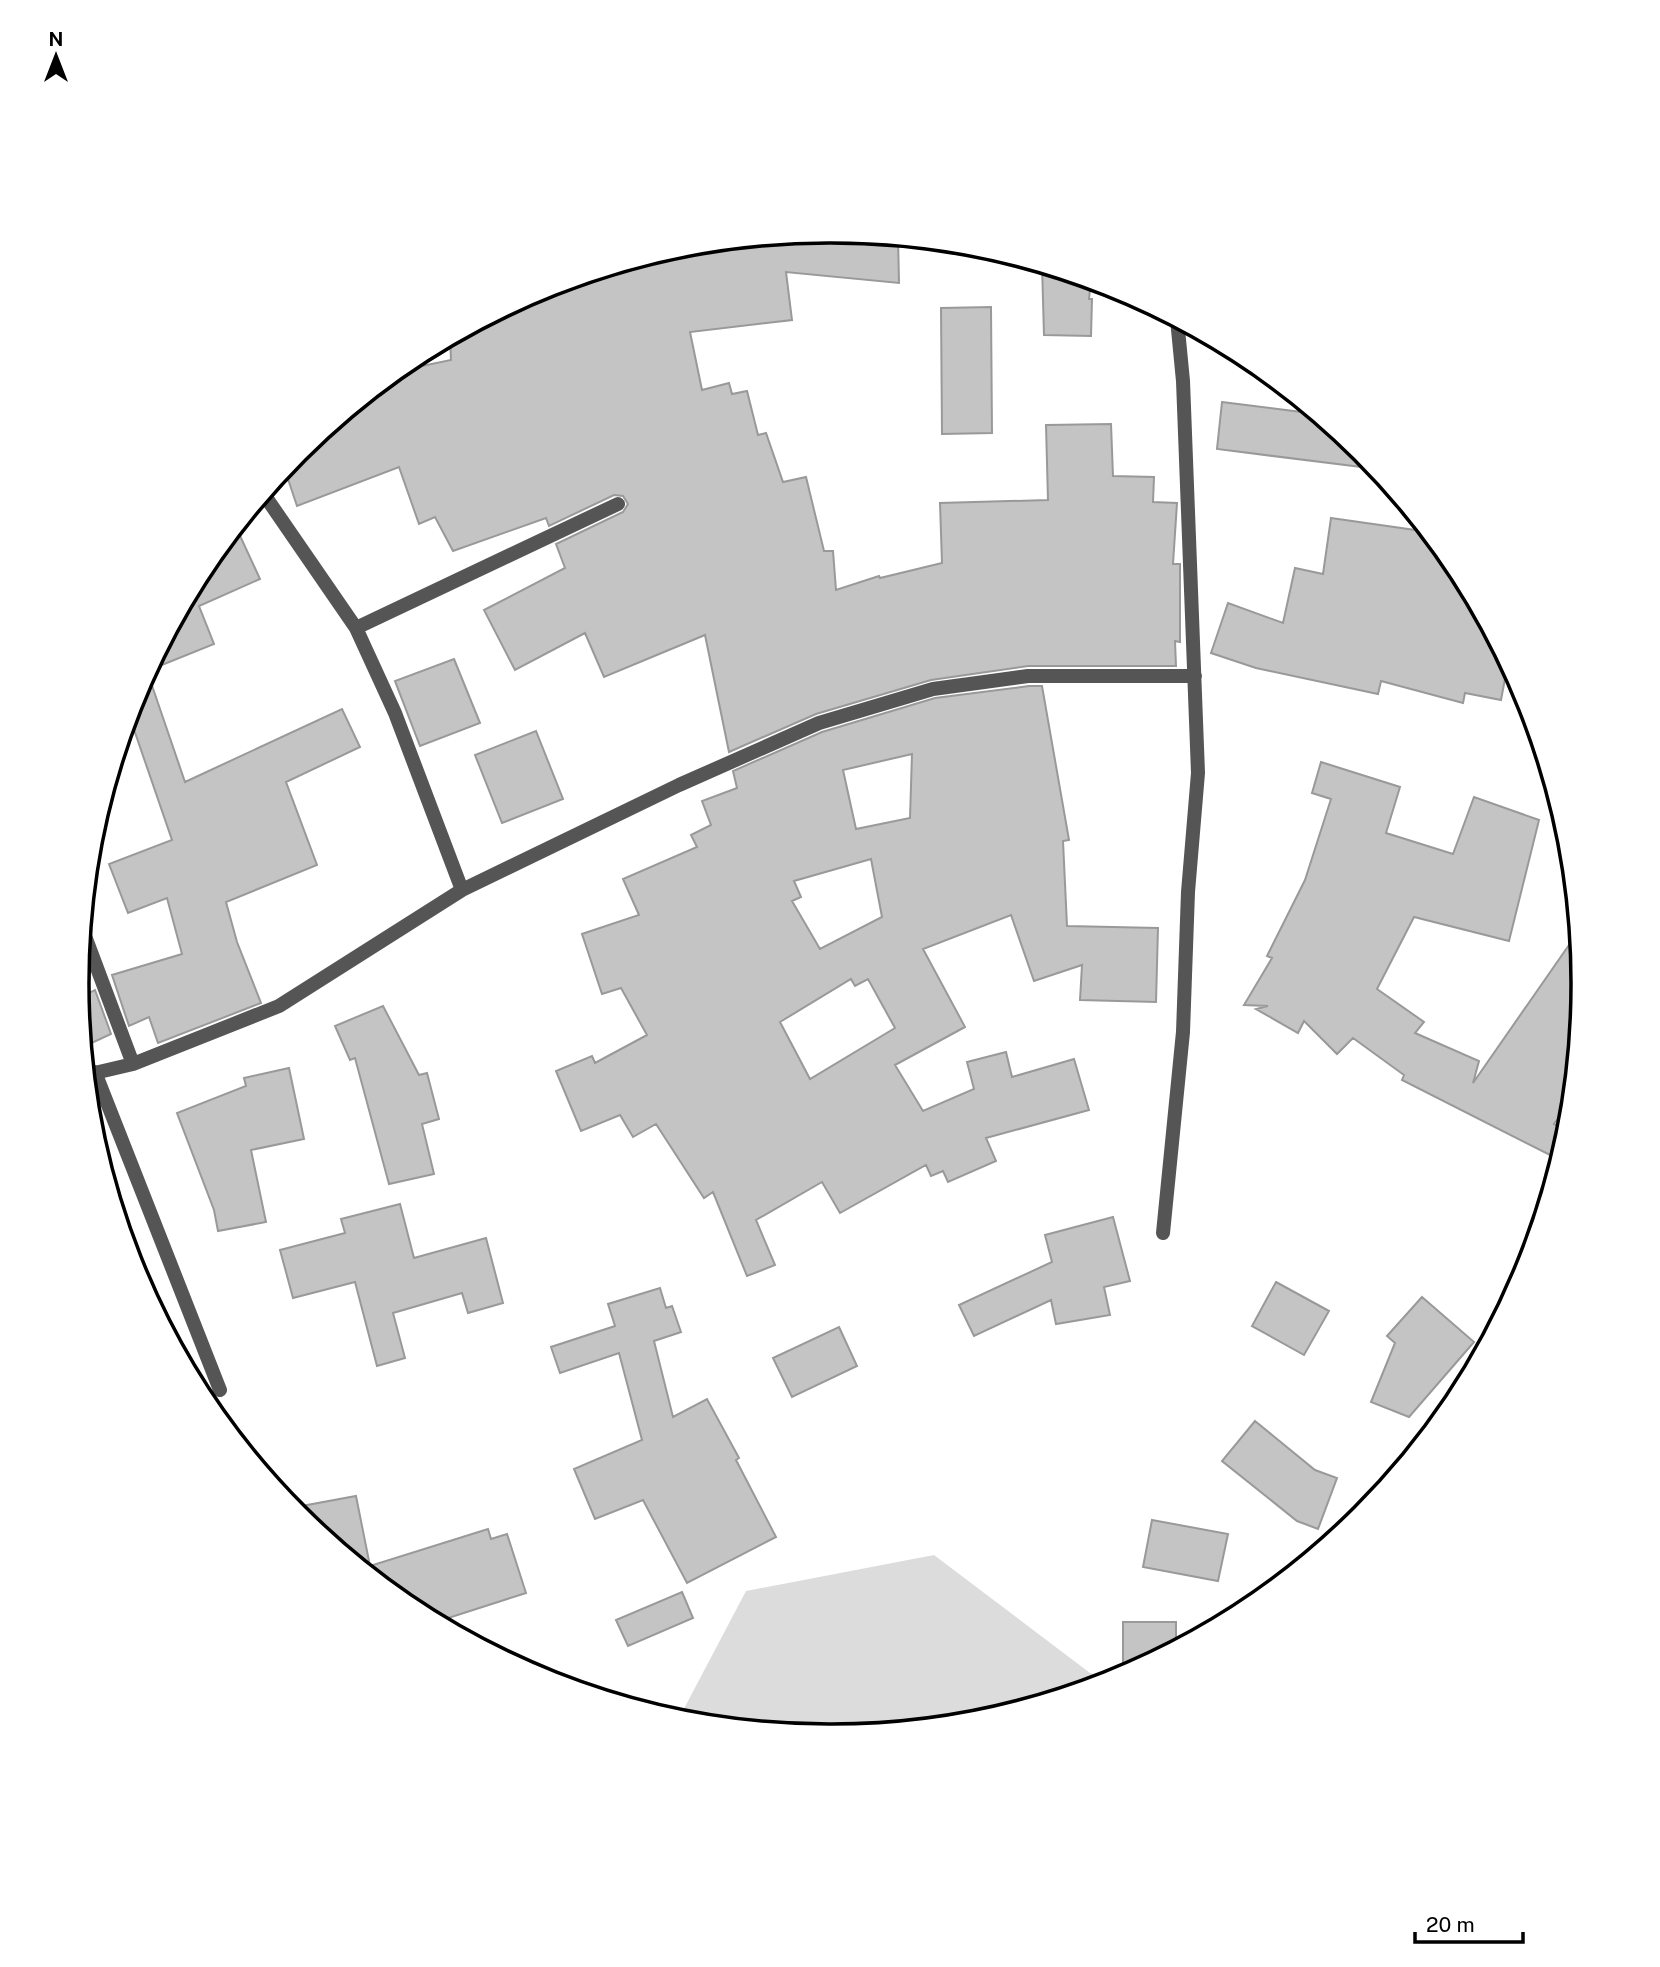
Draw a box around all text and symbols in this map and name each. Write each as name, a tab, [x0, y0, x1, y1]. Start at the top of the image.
north arrow	[21, 21, 91, 91]
text: N	[49, 28, 63, 50]
scale bar	[1415, 1900, 1524, 1944]
text: 20 m	[1426, 1912, 1475, 1937]

